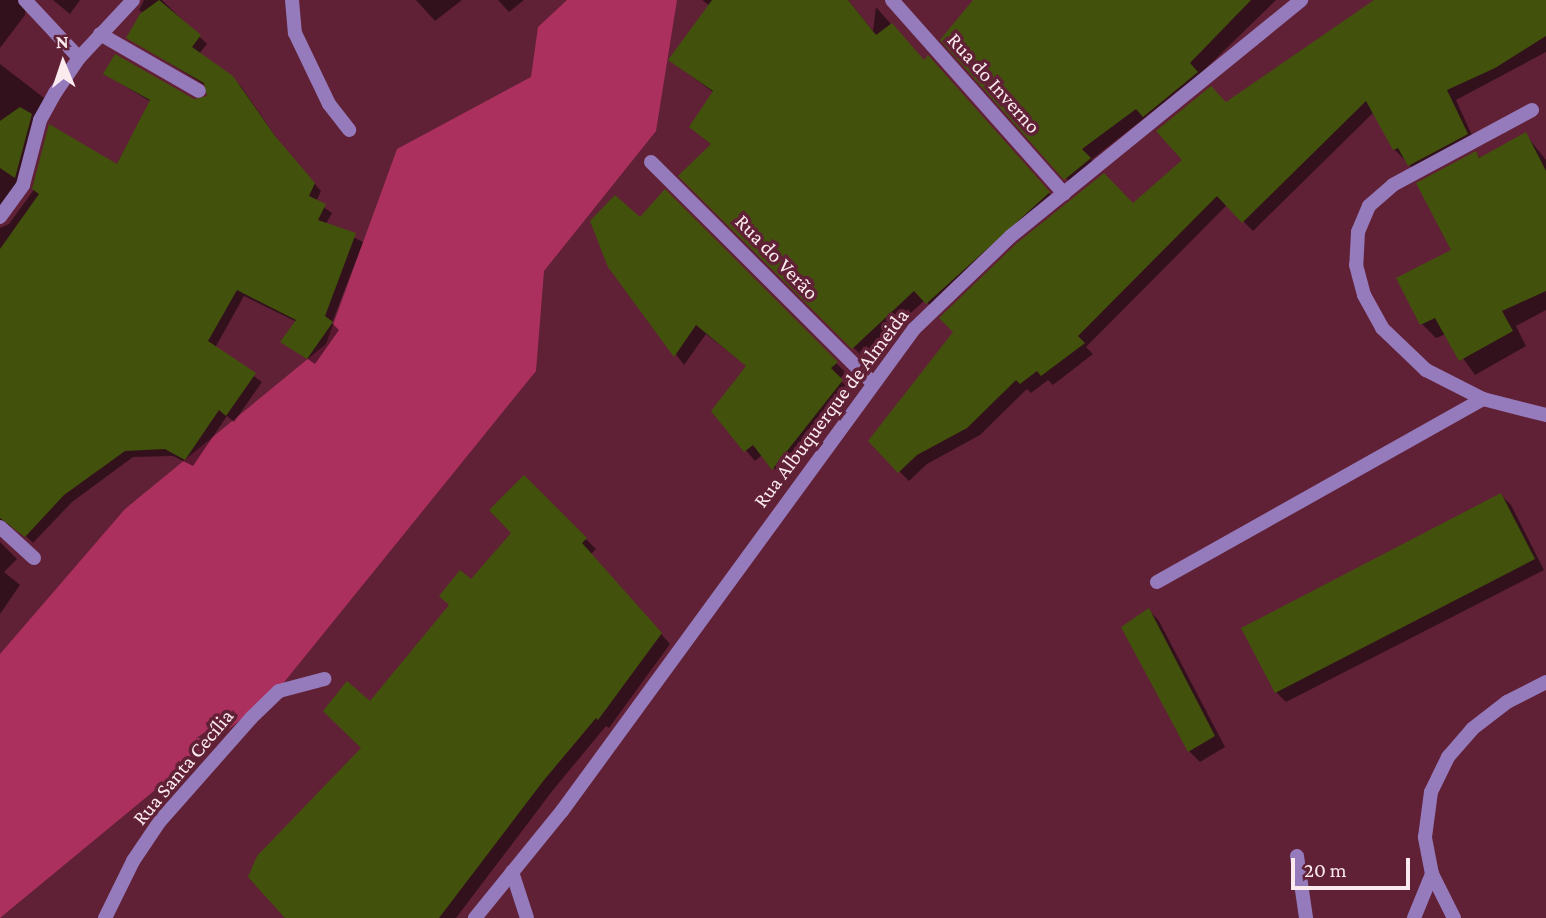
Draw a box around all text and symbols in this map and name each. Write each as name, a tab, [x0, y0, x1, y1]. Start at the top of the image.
street label: Rua do Inverno	[942, 27, 1046, 139]
north arrow	[28, 28, 98, 98]
text: N	[55, 31, 69, 52]
street label: Rua do Verão	[730, 209, 824, 305]
street label: Rua Albuquerque de Almeida	[748, 303, 914, 513]
street label: Rua Santa Cecília	[127, 704, 239, 830]
scale bar	[1294, 844, 1413, 888]
text: 20 m	[1304, 858, 1347, 882]

